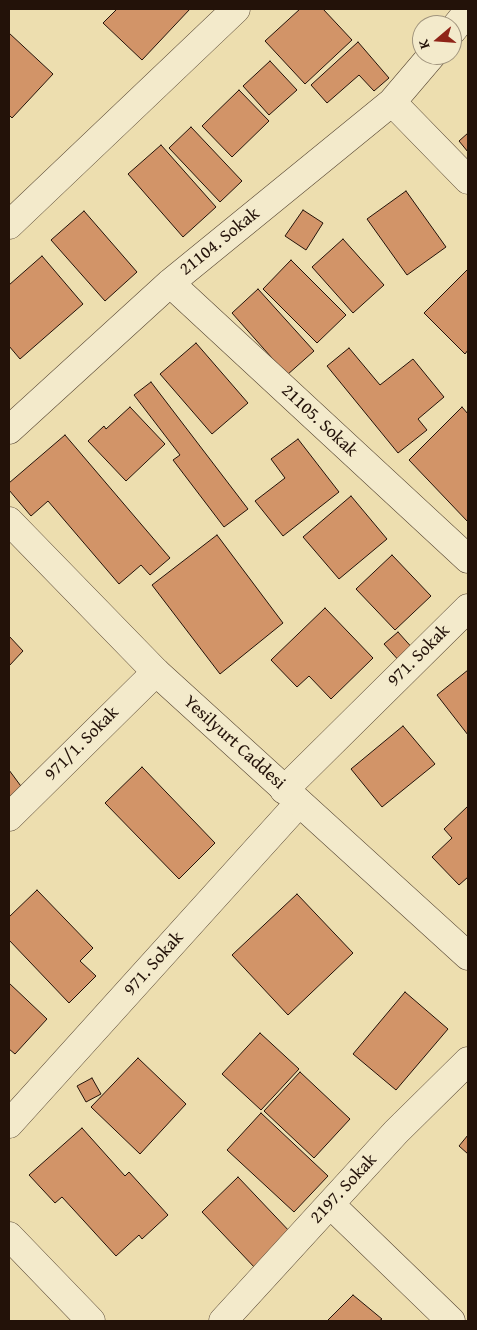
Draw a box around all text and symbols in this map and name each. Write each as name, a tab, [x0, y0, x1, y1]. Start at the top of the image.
north arrow	[412, 15, 462, 65]
text: K	[413, 37, 435, 52]
street label: 21104. Sokak	[176, 203, 264, 281]
street label: 21105. Sokak	[276, 380, 362, 462]
street label: 971. Sokak	[383, 620, 455, 692]
street label: Yesilyurt Caddesi	[178, 691, 290, 795]
street label: 971/1. Sokak	[40, 702, 124, 786]
street label: 971. Sokak	[120, 927, 188, 1001]
street label: 2197. Sokak	[306, 1150, 382, 1228]

